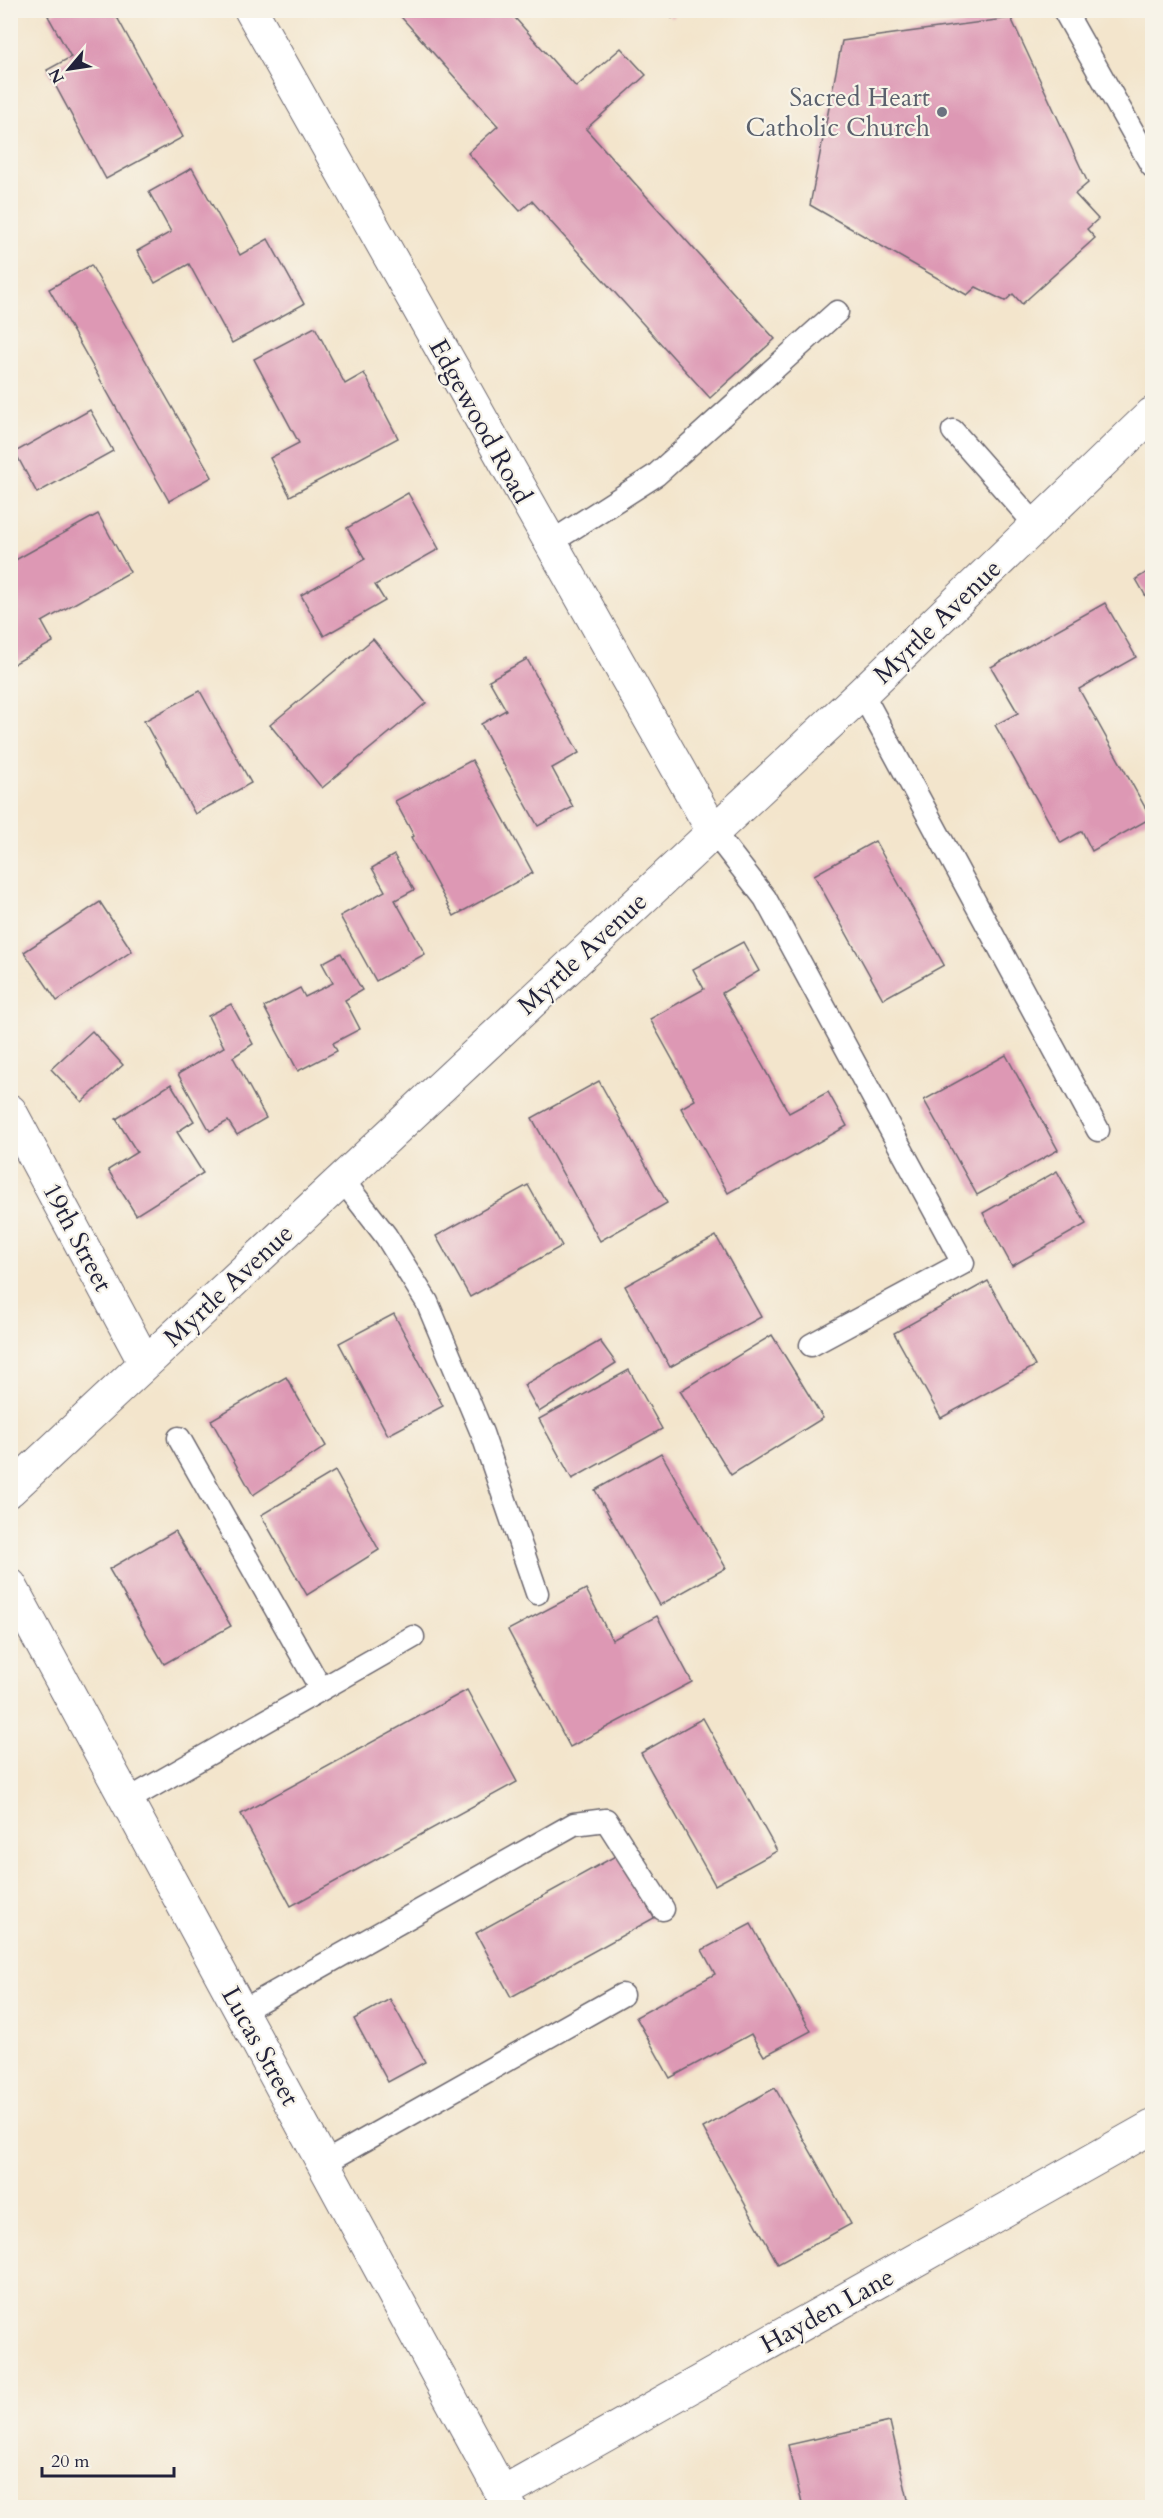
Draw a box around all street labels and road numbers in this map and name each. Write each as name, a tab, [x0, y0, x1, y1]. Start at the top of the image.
street label: Edgewood Road	[421, 333, 540, 510]
street label: Myrtle Avenue	[866, 551, 1009, 691]
street label: Myrtle Avenue	[510, 884, 655, 1023]
street label: 19th Street	[34, 1177, 121, 1298]
street label: Myrtle Avenue	[156, 1216, 301, 1355]
street label: Lucas Street	[213, 1980, 308, 2112]
street label: Hayden Lane	[754, 2259, 900, 2362]

